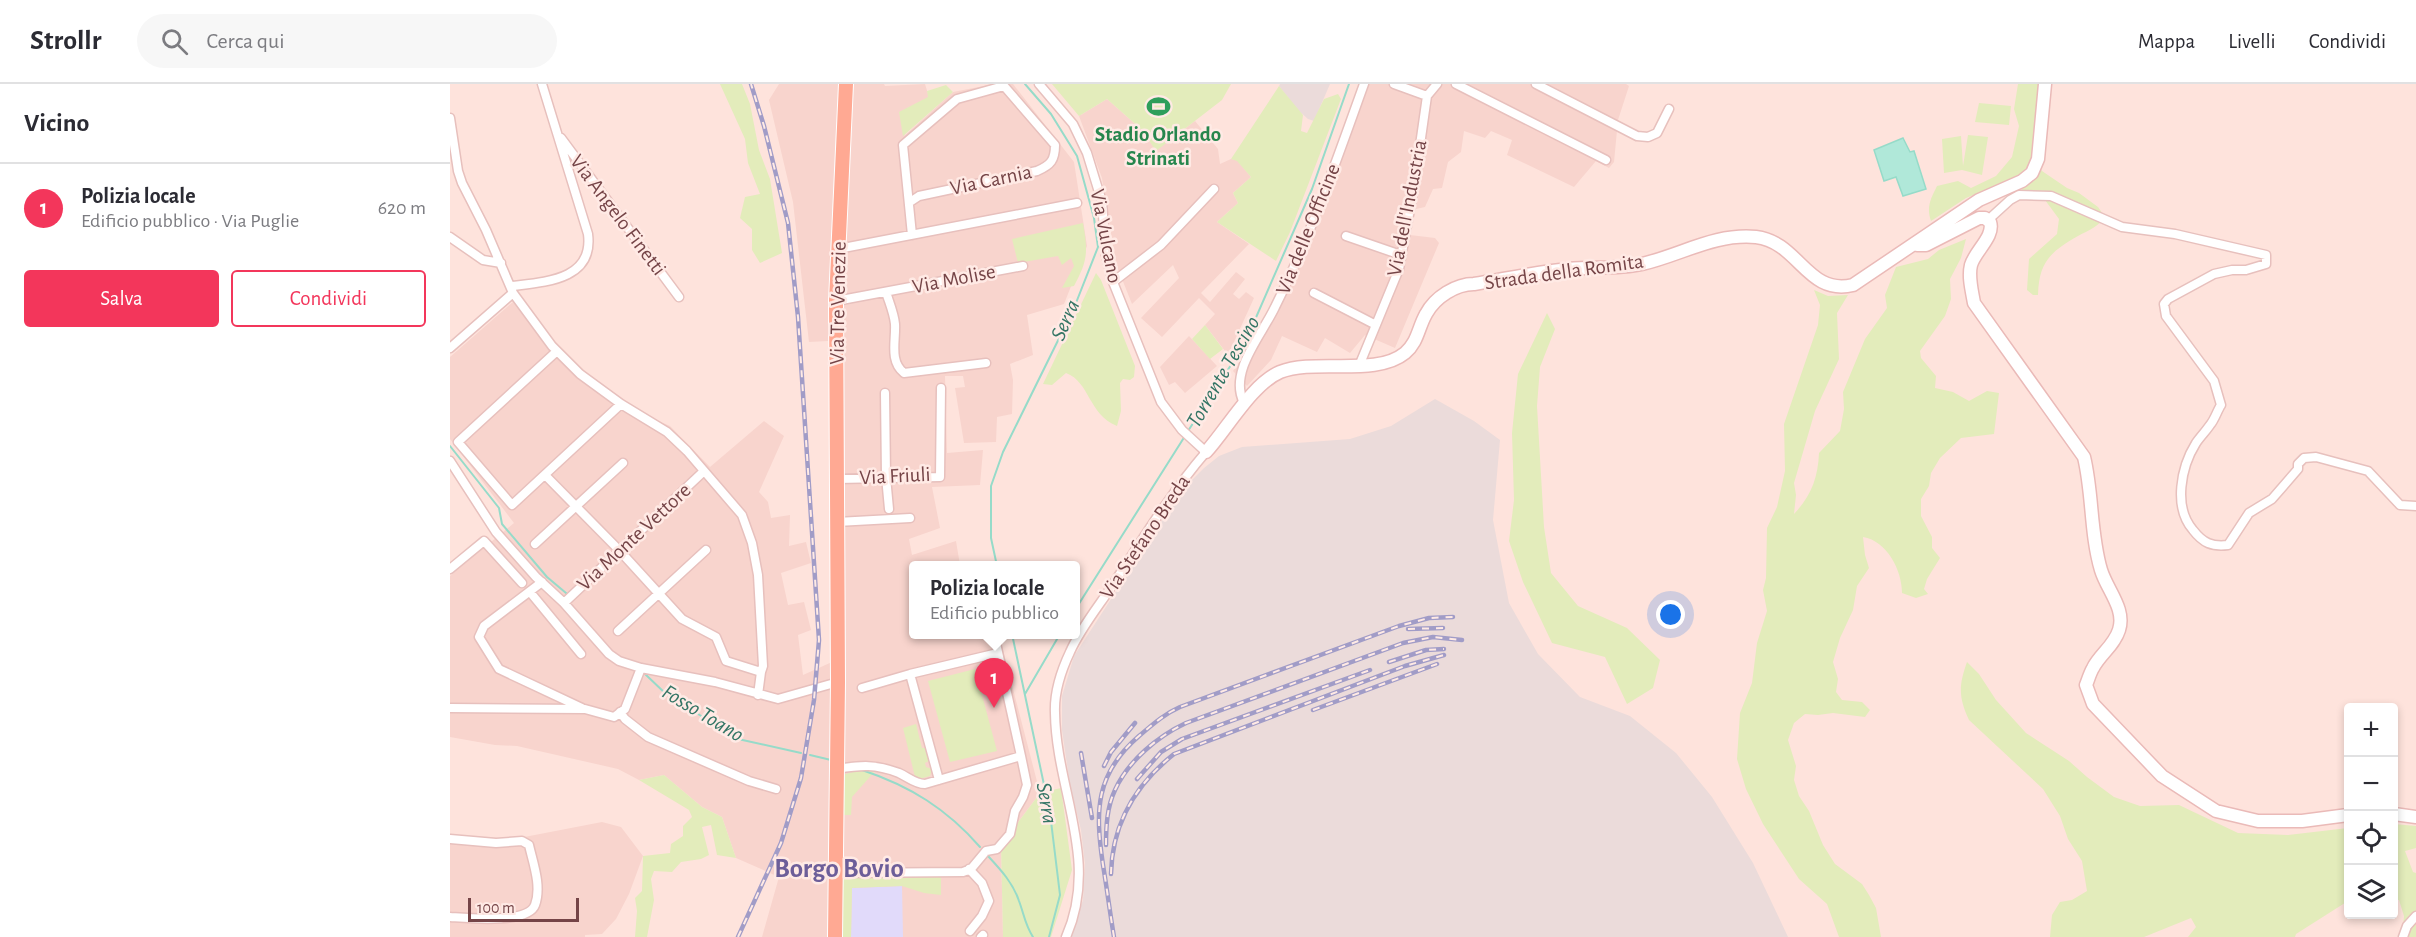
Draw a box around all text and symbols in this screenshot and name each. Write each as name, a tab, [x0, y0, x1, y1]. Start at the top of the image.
search box	[137, 14, 557, 68]
icon: search	[158, 25, 191, 58]
text: Strollr	[30, 27, 101, 55]
text: Cerca qui	[206, 30, 285, 52]
text: Mappa	[2138, 31, 2195, 52]
text: Livelli	[2228, 31, 2276, 52]
text: Condividi	[2309, 31, 2386, 52]
sports icon: Stadio Orlando Strinati	[1145, 93, 1171, 119]
text: Vicino	[24, 110, 89, 136]
place label: Stadio Orlando Strinati	[1095, 124, 1221, 169]
street label: Via dell'Industria	[1383, 138, 1431, 278]
street label: Via Angelo Finetti	[566, 151, 670, 279]
street label: Via Carnia	[948, 161, 1034, 199]
street label: Via delle Officine	[1272, 161, 1344, 297]
text: Polizia locale	[81, 185, 196, 207]
street label: Via Vulcano	[1087, 187, 1125, 285]
text: 1	[40, 198, 47, 218]
text: 620 m	[378, 198, 426, 218]
text: Edificio pubblico · Via Puglie	[81, 211, 299, 231]
street label: Via Tre Venezie	[826, 241, 850, 365]
street label: Strada della Romita	[1483, 250, 1645, 294]
street label: Via Molise	[911, 261, 997, 297]
button: Salva	[24, 270, 219, 327]
button: Condividi	[231, 270, 426, 327]
water label: Serra	[1046, 296, 1084, 344]
water label: Torrente Tescino	[1182, 312, 1264, 432]
street label: Via Friuli	[859, 464, 931, 488]
street label: Via Stefano Breda	[1096, 471, 1194, 603]
street label: Via Monte Vettore	[573, 479, 695, 595]
popup	[909, 561, 1080, 639]
text: Polizia locale	[930, 577, 1044, 599]
your location	[1656, 600, 1685, 629]
text: Edificio pubblico	[930, 603, 1059, 623]
pin: 1	[974, 658, 1014, 708]
water label: Fosso Toano	[659, 680, 747, 746]
map controls	[2344, 703, 2398, 919]
button: +	[2344, 703, 2398, 757]
button: −	[2344, 757, 2398, 811]
water label: Serra	[1033, 781, 1061, 825]
button: locate	[2344, 811, 2398, 865]
district label: Borgo Bovio	[774, 855, 904, 882]
button: layers	[2344, 865, 2398, 919]
scale bar	[468, 895, 579, 922]
text: 100 m	[477, 900, 515, 916]

